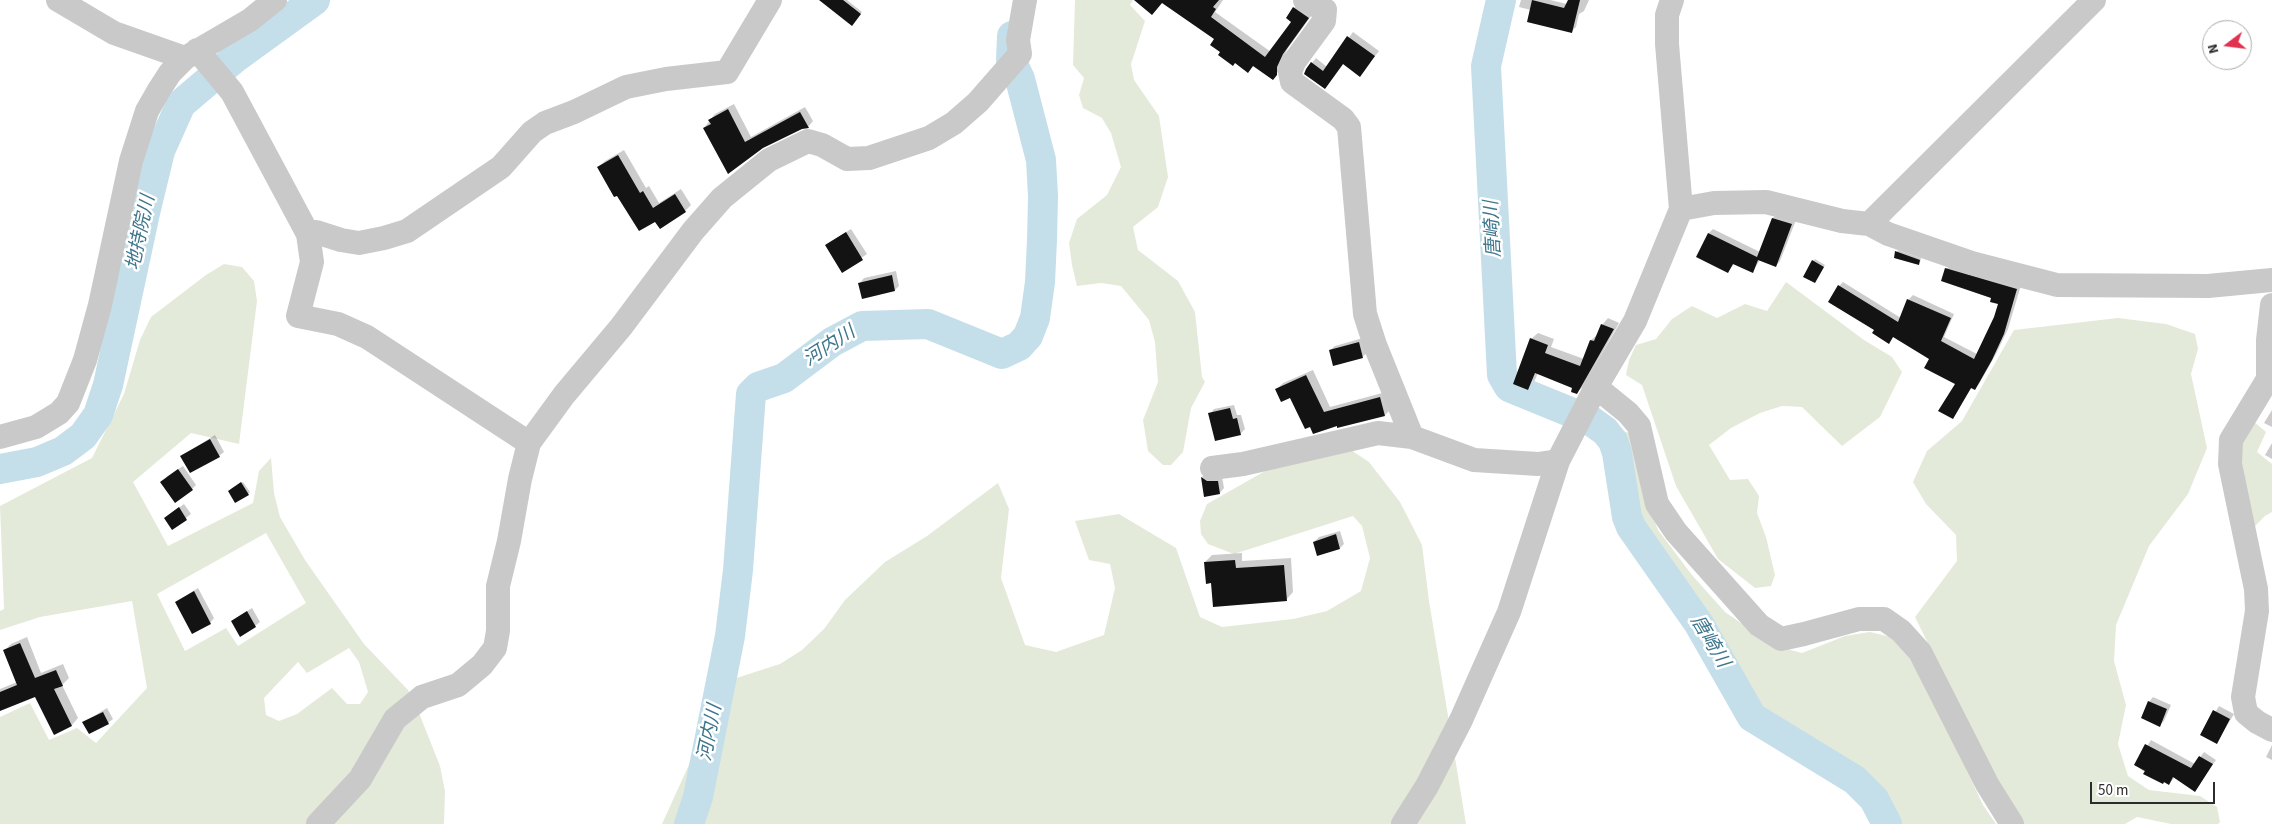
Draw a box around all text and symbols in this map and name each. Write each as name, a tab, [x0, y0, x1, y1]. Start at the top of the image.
north arrow	[2202, 20, 2252, 70]
text: N	[2203, 42, 2224, 56]
water label: 地持院川	[123, 193, 161, 273]
water label: 唐崎川	[1481, 200, 1507, 258]
water label: 河内川	[800, 322, 860, 372]
water label: 唐崎川	[1685, 612, 1733, 672]
water label: 河内川	[694, 703, 728, 763]
scale bar	[2092, 772, 2217, 804]
text: 50 m	[2098, 780, 2128, 801]

